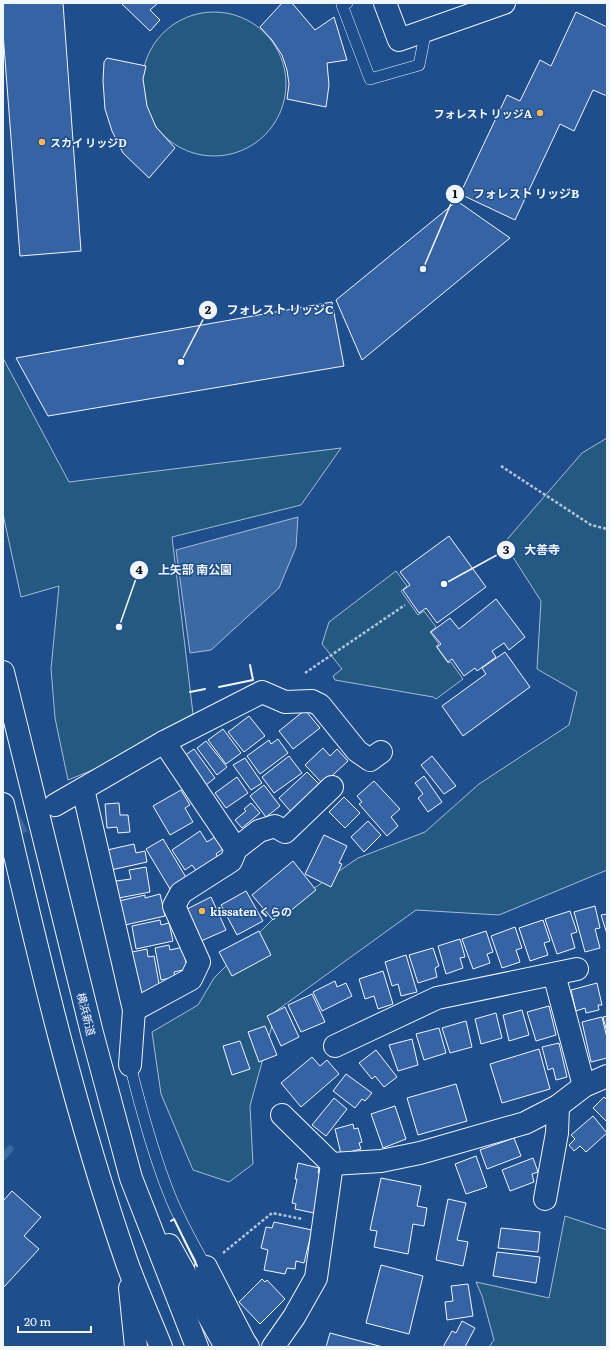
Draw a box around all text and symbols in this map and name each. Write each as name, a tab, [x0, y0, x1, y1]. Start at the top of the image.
place label: フォレスト リッジA	[433, 105, 533, 121]
marker: フォレスト リッジA	[535, 108, 545, 118]
place label: スカイ リッジD	[50, 134, 127, 150]
marker: スカイ リッジD	[37, 137, 47, 147]
callout: フォレスト リッジB	[445, 182, 587, 206]
text: 1	[453, 184, 458, 202]
text: フォレスト リッジB	[473, 184, 579, 202]
callout: フォレスト リッジC	[198, 298, 341, 322]
text: 2	[205, 300, 212, 318]
text: フォレスト リッジC	[227, 300, 333, 318]
callout: 大善寺	[496, 538, 568, 562]
text: 3	[503, 540, 510, 558]
text: 大善寺	[524, 540, 560, 558]
callout: 上矢部 南公園	[129, 558, 240, 582]
text: 4	[135, 560, 143, 578]
text: 上矢部 南公園	[158, 560, 232, 578]
place label: kissaten くらの	[210, 903, 292, 919]
marker: kissaten くらの	[197, 906, 207, 916]
street label: 横浜新道	[74, 991, 100, 1037]
scale bar	[18, 1308, 91, 1334]
text: 20 m	[24, 1312, 51, 1330]

